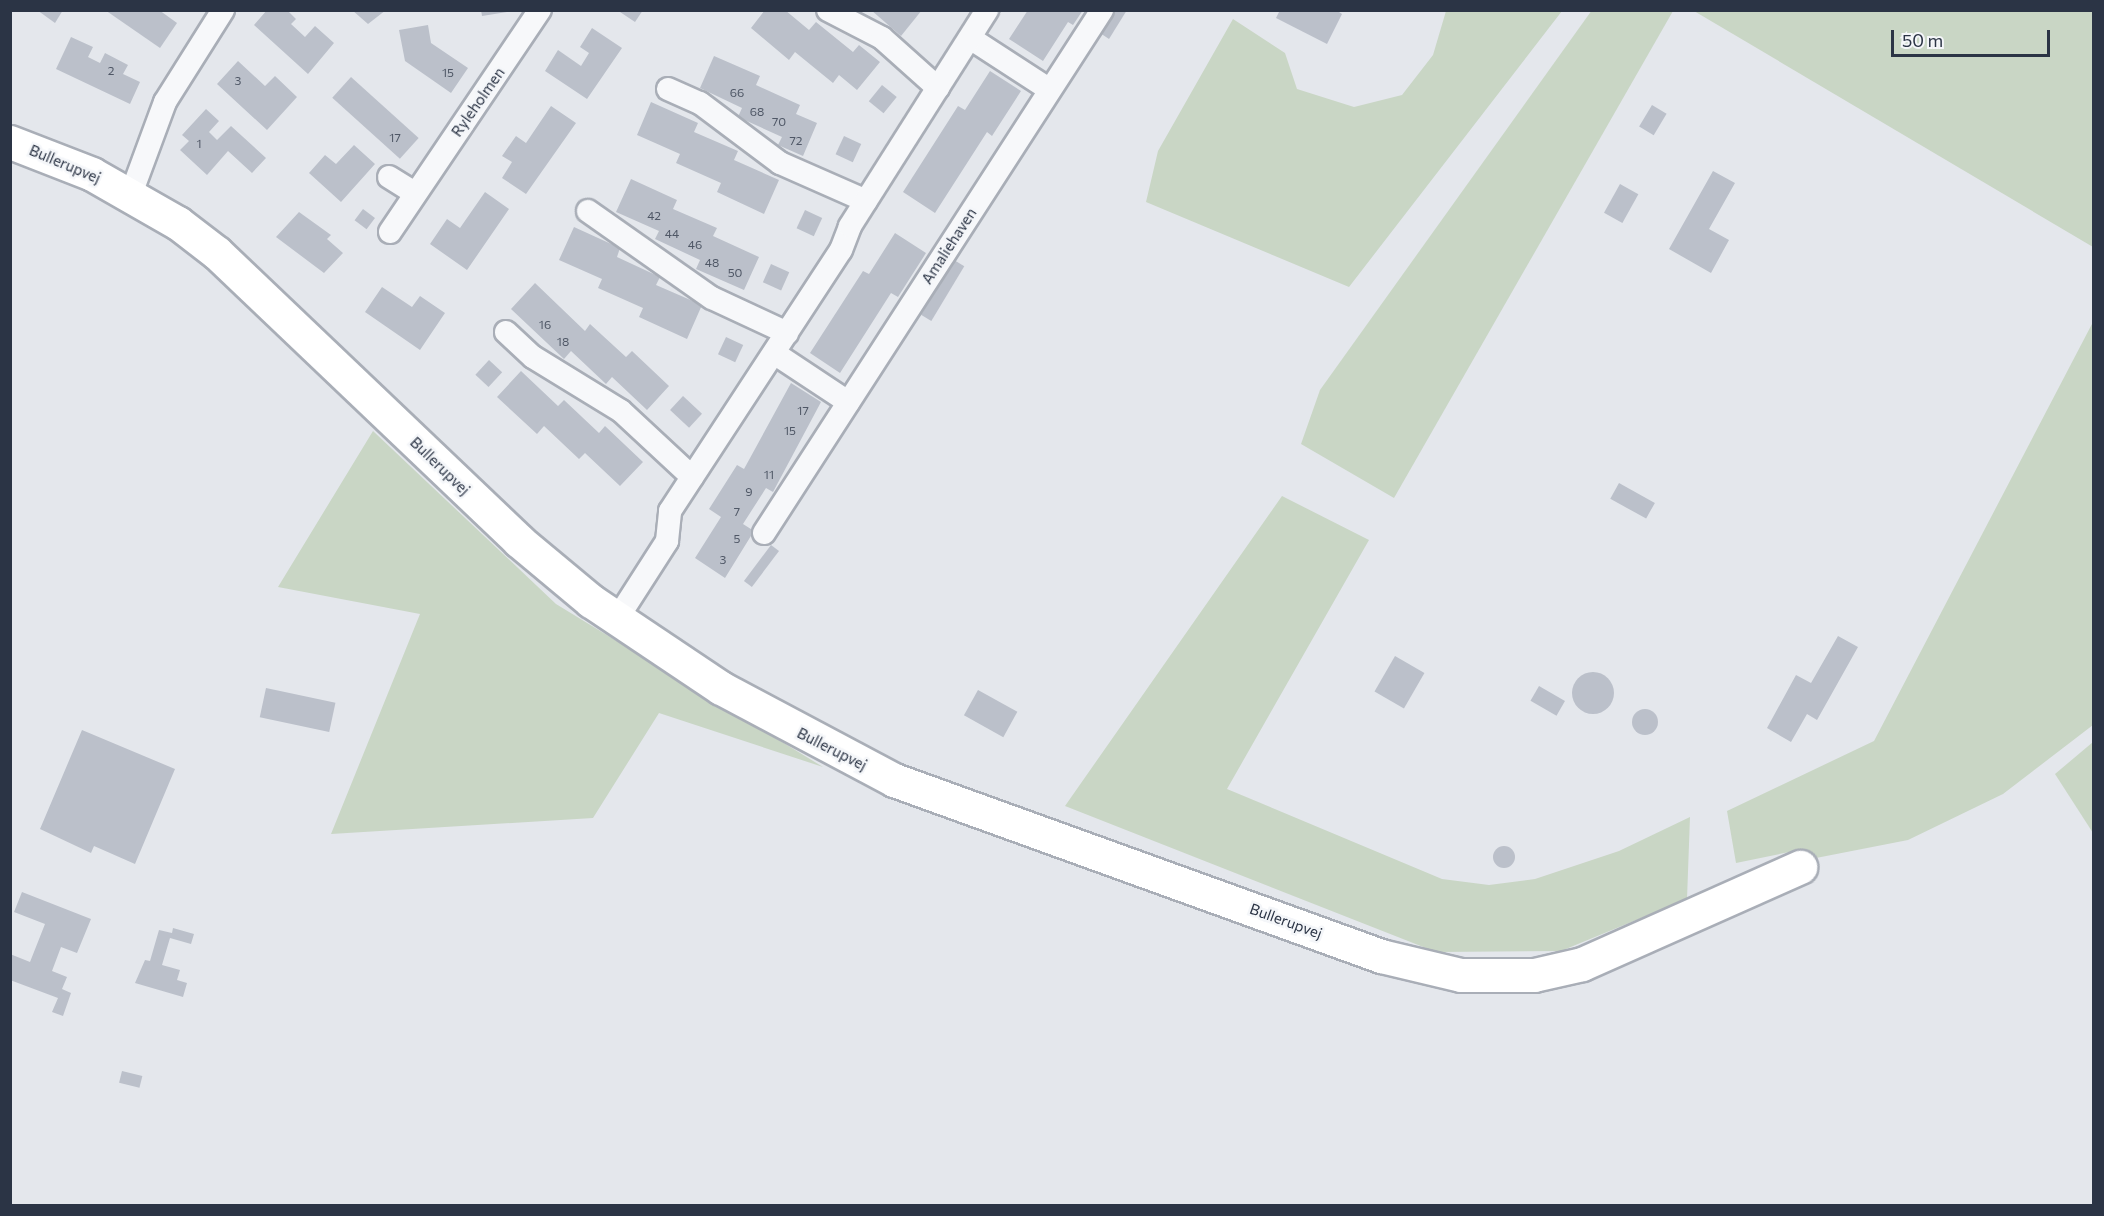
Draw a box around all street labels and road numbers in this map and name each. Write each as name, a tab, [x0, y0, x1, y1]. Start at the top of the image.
street label: Ryleholmen	[448, 64, 508, 140]
street label: Bullerupvej	[27, 141, 103, 187]
street label: Amaliehaven	[918, 205, 980, 287]
street label: Bullerupvej	[406, 433, 474, 499]
street label: Bullerupvej	[794, 724, 870, 774]
street label: Bullerupvej	[1247, 900, 1325, 942]

